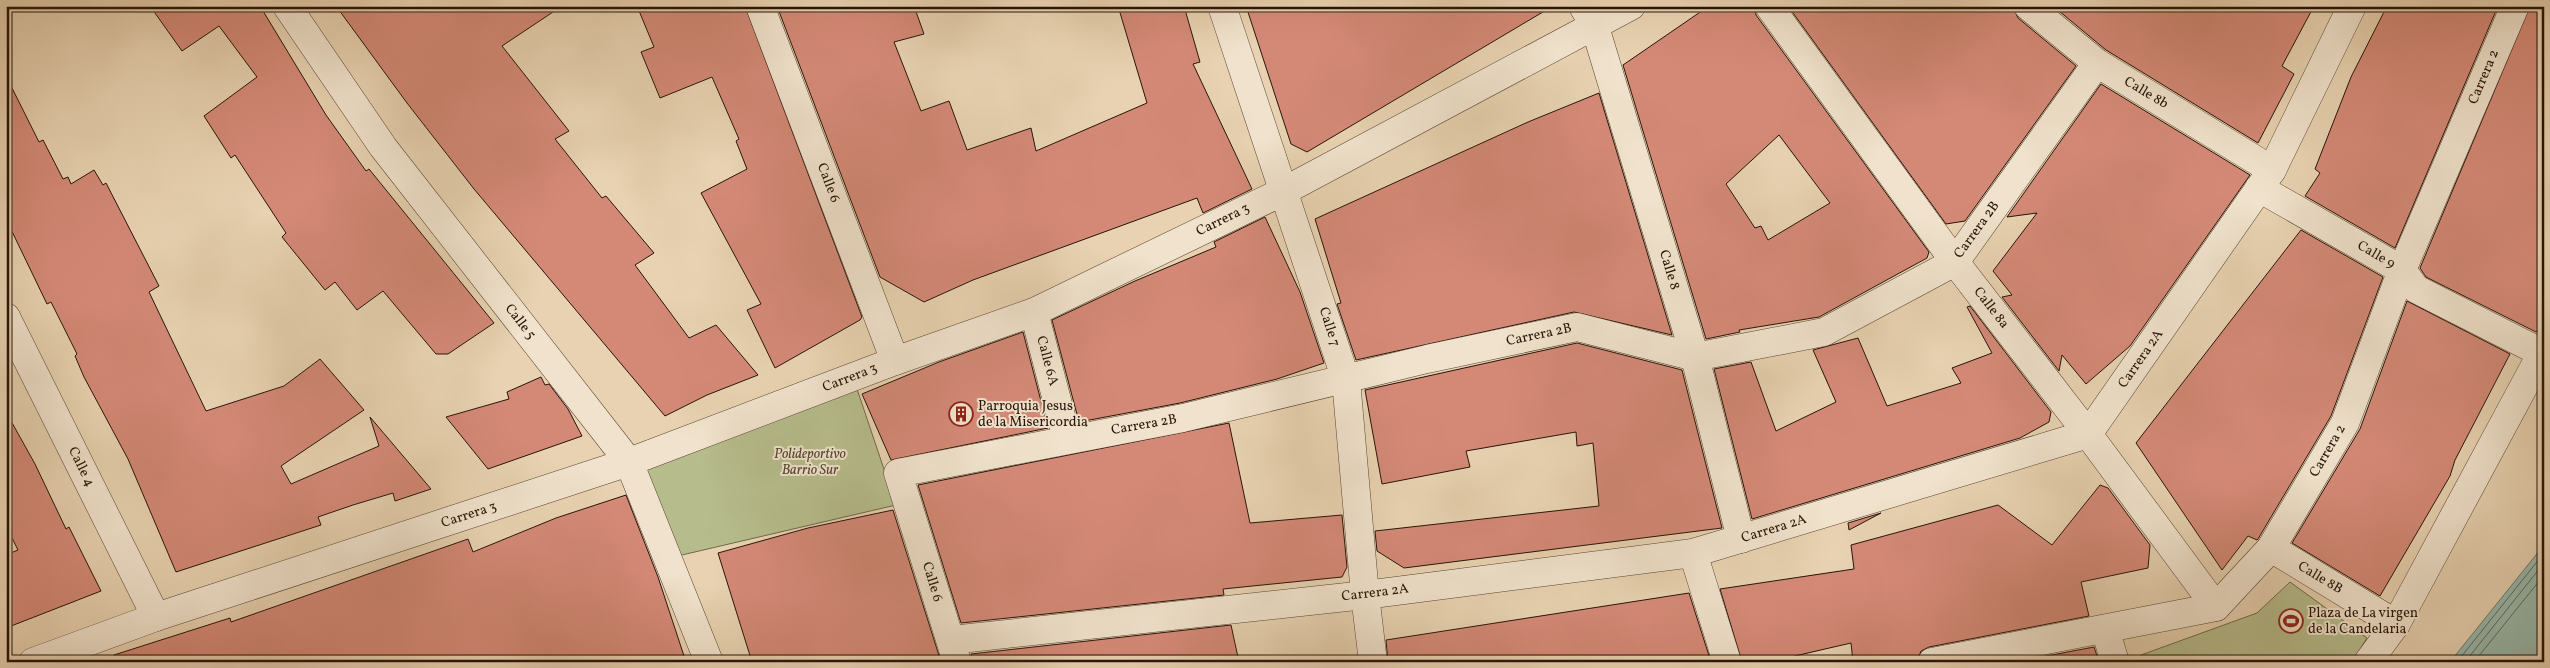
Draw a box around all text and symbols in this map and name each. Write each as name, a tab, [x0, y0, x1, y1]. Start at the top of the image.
street label: Carrera 2	[2464, 47, 2504, 107]
street label: Calle 8b	[2120, 72, 2172, 114]
street label: Calle 6	[812, 160, 844, 206]
street label: Carrera 2B	[1950, 198, 2004, 262]
street label: Carrera 3	[1193, 199, 1253, 241]
street label: Calle 9	[2353, 236, 2399, 274]
street label: Calle 8	[1654, 248, 1684, 292]
street label: Calle 8a	[1969, 283, 2013, 333]
street label: Calle 5	[500, 300, 540, 344]
street label: Calle 7	[1314, 305, 1344, 349]
street label: Carrera 2B	[1505, 319, 1573, 351]
street label: Carrera 2A	[2114, 326, 2168, 392]
street label: Calle 6A	[1031, 334, 1063, 388]
street label: Carrera 3	[820, 359, 880, 397]
place label: Parroquia Jesus de la Misericordia	[978, 397, 1088, 432]
building icon: Parroquia Jesus de la Misericordia	[948, 401, 974, 427]
street label: Carrera 2B	[1110, 410, 1178, 440]
street label: Carrera 2	[2305, 421, 2351, 481]
street label: Calle 4	[63, 444, 99, 490]
park label: Polideportivo Barrio Sur	[774, 445, 847, 480]
street label: Carrera 3	[439, 497, 499, 533]
street label: Carrera 2A	[1739, 510, 1809, 548]
street label: Calle 8B	[2294, 557, 2346, 599]
street label: Calle 6	[917, 560, 947, 604]
street label: Carrera 2A	[1340, 579, 1410, 607]
place label: Plaza de La virgen de la Candelaria	[2308, 604, 2418, 639]
sports icon: Plaza de La virgen de la Candelaria	[2278, 608, 2304, 634]

